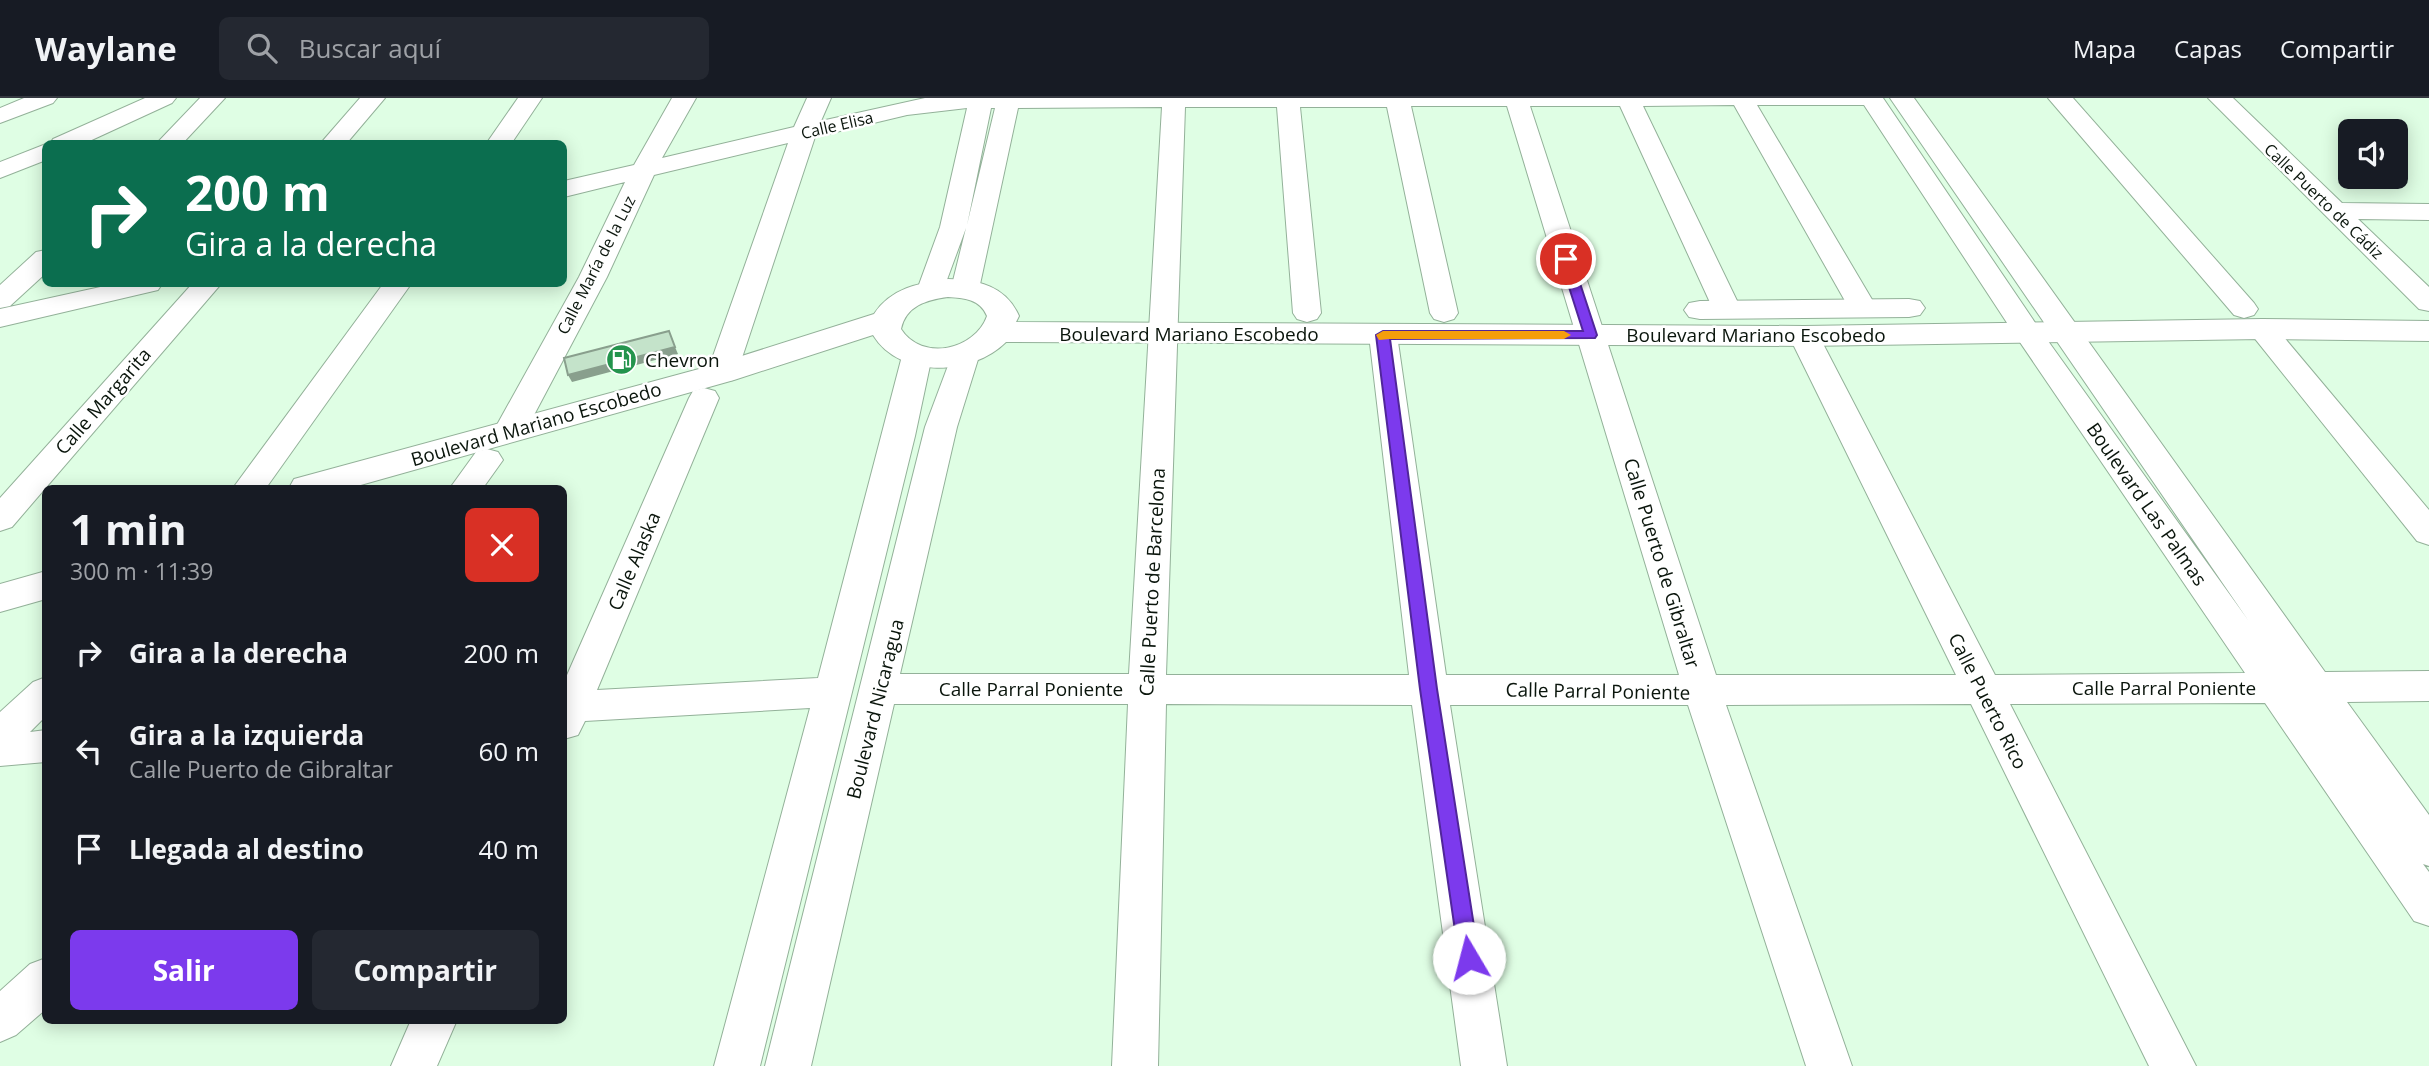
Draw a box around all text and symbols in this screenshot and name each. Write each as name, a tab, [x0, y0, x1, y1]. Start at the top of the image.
search box	[219, 17, 709, 80]
text: Waylane	[35, 26, 177, 71]
icon: search	[243, 29, 281, 67]
text: Buscar aquí	[299, 30, 441, 66]
text: Mapa	[2073, 32, 2136, 65]
text: Capas	[2174, 32, 2242, 65]
text: Compartir	[2280, 32, 2394, 65]
street label: Calle Elisa	[799, 106, 875, 144]
map controls	[2338, 119, 2408, 189]
button: sound	[2338, 119, 2408, 189]
street label: Calle Puerto de Cádiz	[2260, 138, 2388, 264]
text: 200 m	[185, 159, 330, 225]
icon: right	[70, 168, 161, 259]
street label: Calle María de la Luz	[552, 192, 640, 338]
text: Gira a la derecha	[185, 222, 437, 265]
pin	[1536, 229, 1596, 289]
icon: arrive	[1547, 240, 1585, 278]
street label: Boulevard Mariano Escobedo	[1059, 321, 1319, 347]
street label: Boulevard Mariano Escobedo	[1626, 322, 1886, 348]
street label: Calle Margarita	[49, 342, 157, 460]
fuel station icon: Chevron	[605, 343, 639, 377]
place label: Chevron	[645, 347, 720, 373]
street label: Boulevard Mariano Escobedo	[408, 376, 664, 472]
street label: Boulevard Las Palmas	[2081, 417, 2213, 591]
street label: Calle Puerto de Gibraltar	[1618, 455, 1706, 671]
street label: Calle Puerto de Barcelona	[1133, 467, 1171, 697]
text: 1 min	[70, 500, 187, 557]
button: close	[465, 508, 539, 582]
street label: Calle Alaska	[602, 508, 666, 614]
text: 300 m · 11:39	[70, 555, 213, 587]
street label: Boulevard Nicaragua	[840, 616, 910, 802]
street label: Calle Puerto Rico	[1942, 629, 2034, 773]
icon: right	[70, 634, 108, 672]
text: Gira a la derecha	[129, 635, 348, 671]
text: 200 m	[464, 635, 539, 671]
street label: Calle Parral Poniente	[2072, 675, 2256, 701]
street label: Calle Parral Poniente	[939, 676, 1123, 702]
street label: Calle Parral Poniente	[1505, 676, 1691, 706]
text: Gira a la izquierda	[129, 717, 364, 753]
icon: left	[70, 732, 108, 770]
text: 60 m	[478, 733, 539, 769]
text: Calle Puerto de Gibraltar	[129, 753, 393, 785]
icon: arrive	[70, 830, 108, 868]
text: Llegada al destino	[129, 831, 364, 867]
text: 40 m	[478, 831, 539, 867]
position arrow	[1432, 921, 1506, 995]
button: Salir	[70, 930, 298, 1010]
button: Compartir	[312, 930, 539, 1010]

